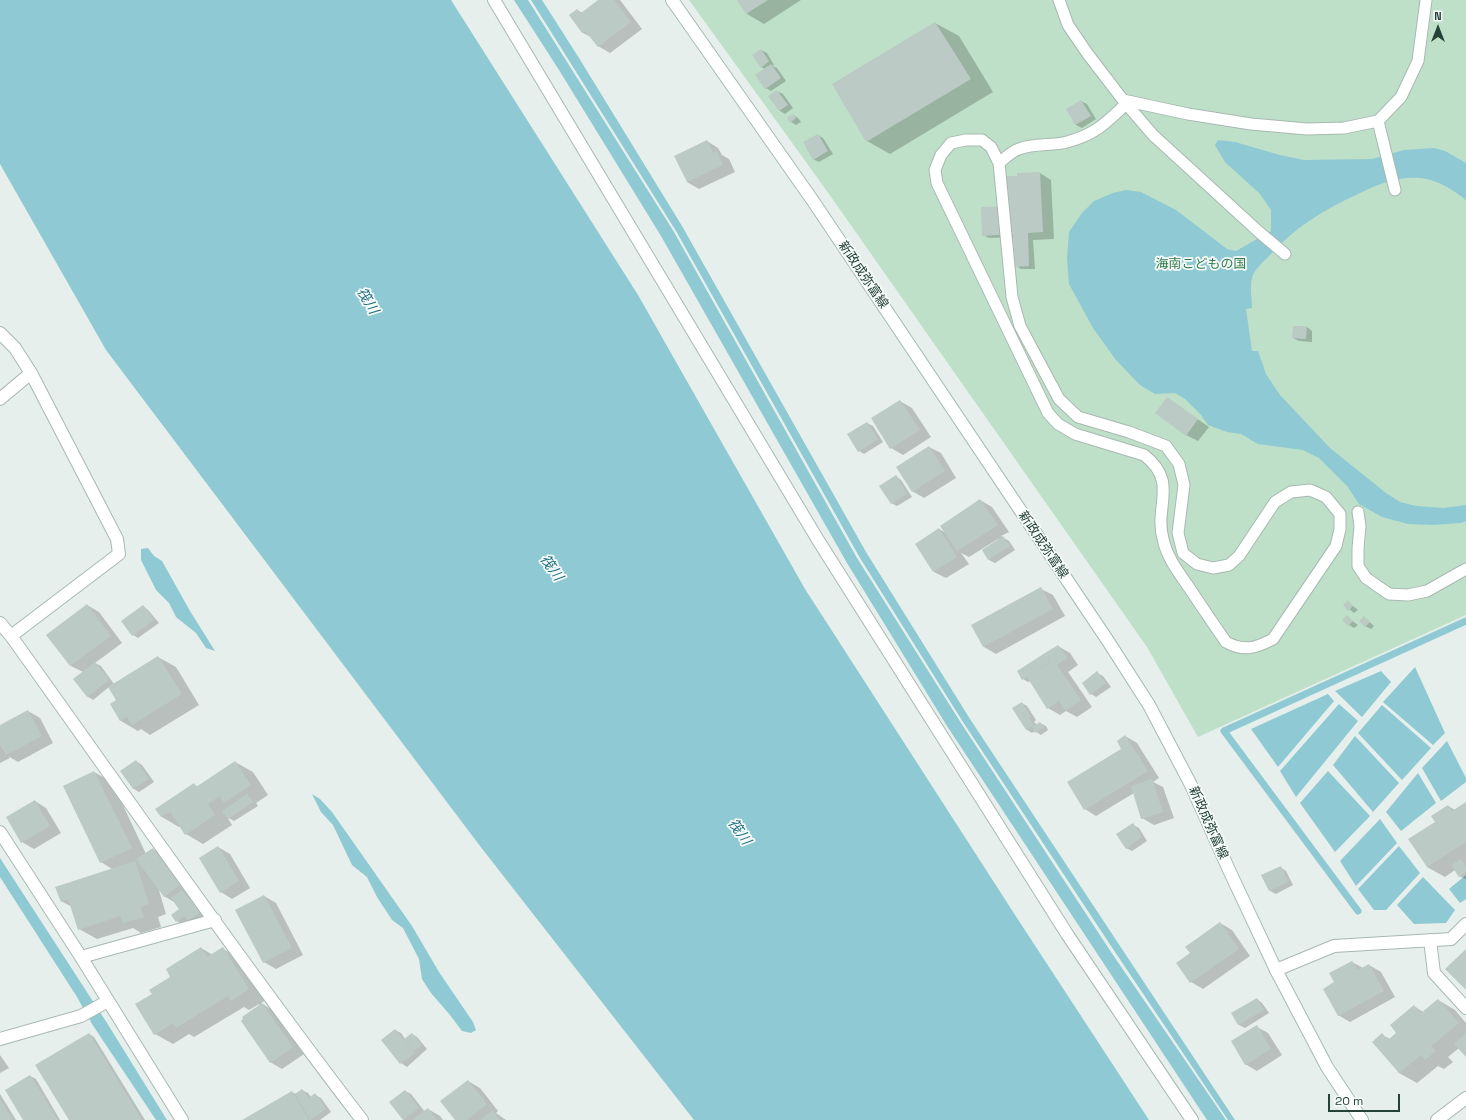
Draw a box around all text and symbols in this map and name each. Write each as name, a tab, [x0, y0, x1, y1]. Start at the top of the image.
north arrow	[1418, 8, 1458, 48]
text: N	[1434, 9, 1442, 23]
street label: 新政成弥富線	[835, 238, 891, 312]
park label: 海南こどもの国	[1156, 256, 1246, 272]
water label: 筏川	[353, 285, 381, 317]
street label: 新政成弥富線	[1015, 508, 1071, 582]
water label: 筏川	[536, 552, 566, 584]
street label: 新政成弥富線	[1185, 784, 1231, 862]
water label: 筏川	[724, 816, 754, 848]
scale bar	[1330, 1086, 1402, 1112]
text: 20 m	[1335, 1093, 1363, 1109]

